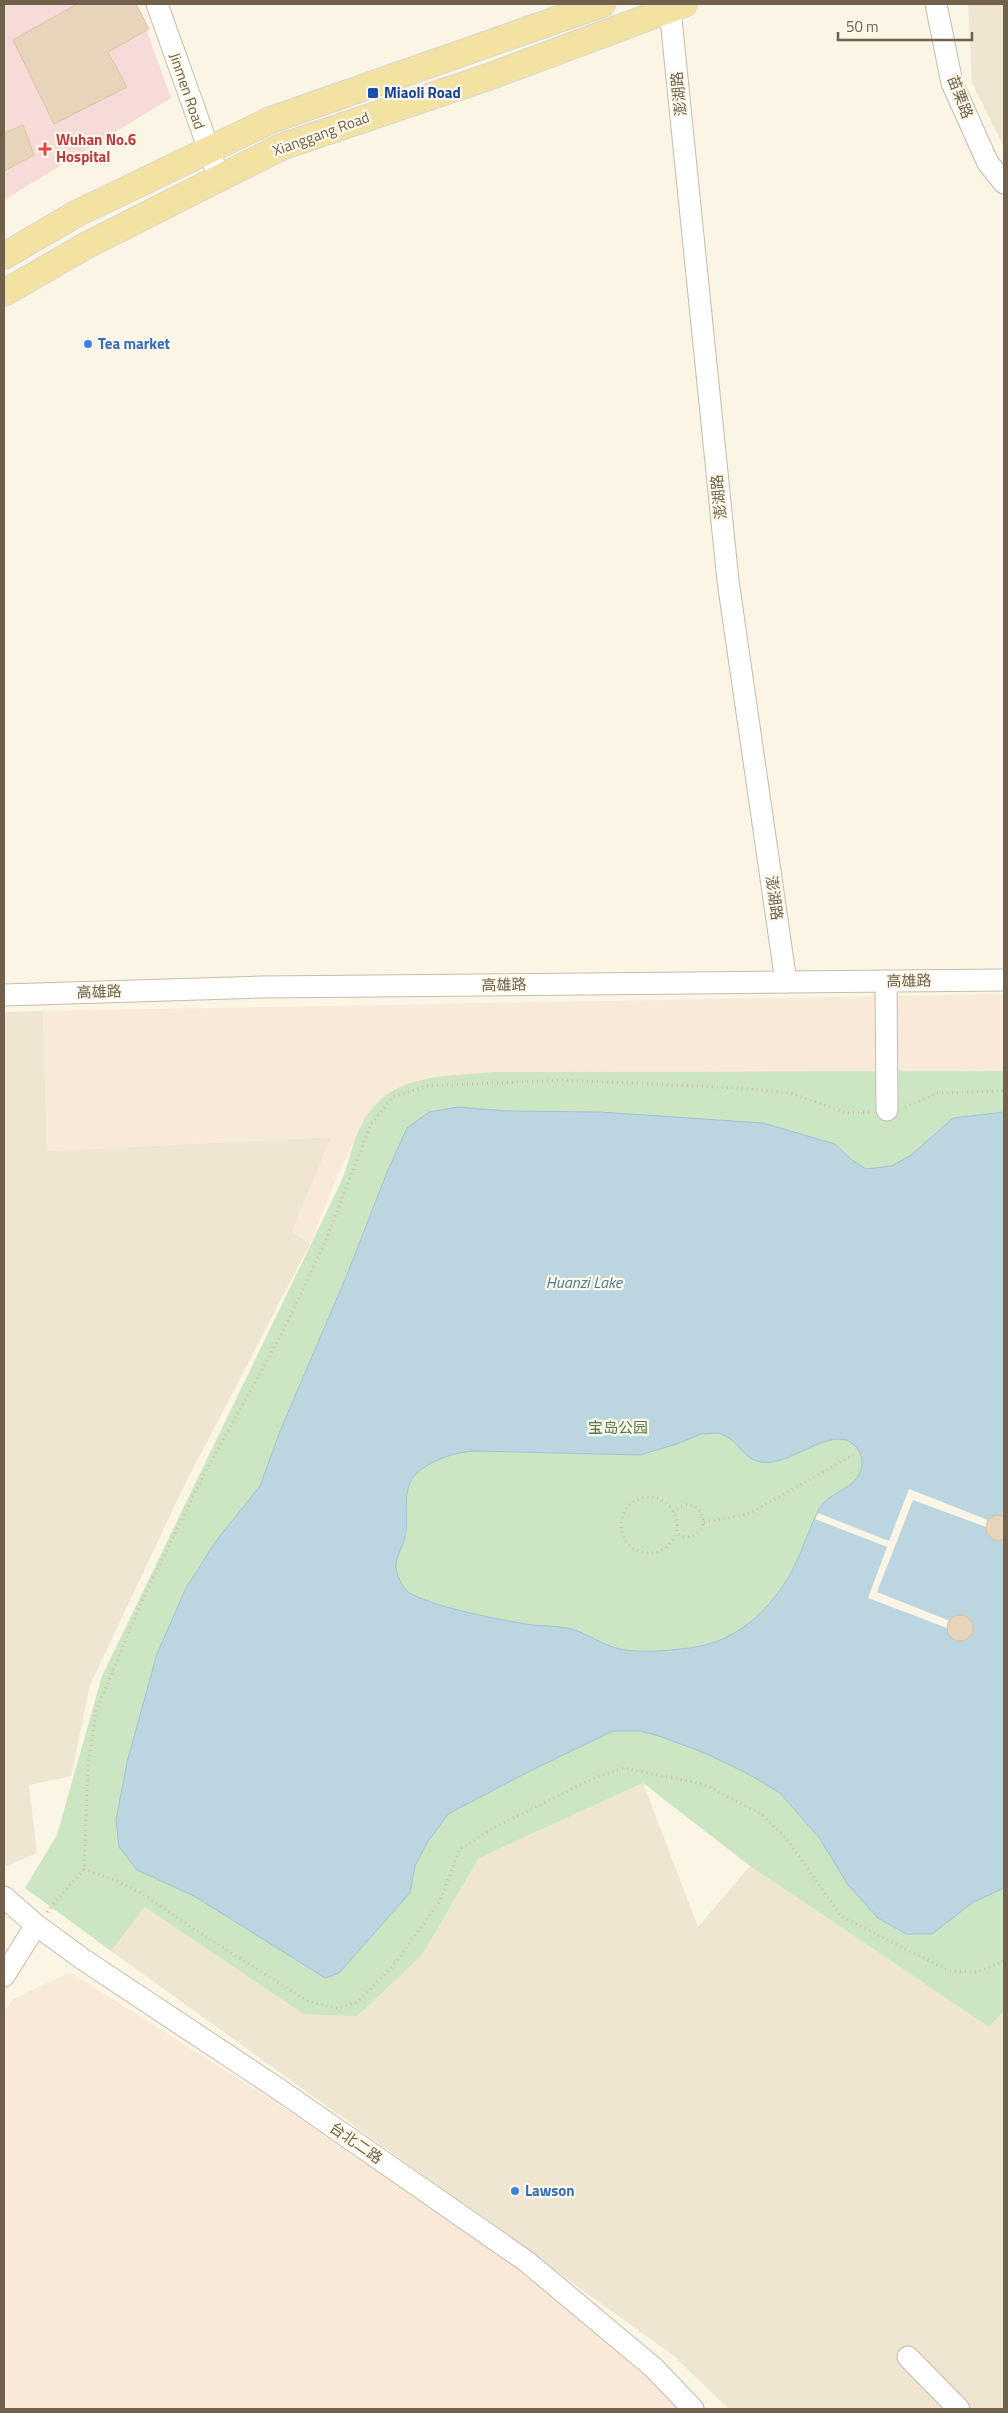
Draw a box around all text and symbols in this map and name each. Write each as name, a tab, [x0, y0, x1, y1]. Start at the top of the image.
scale bar	[838, 10, 972, 42]
text: 50 m	[846, 15, 879, 38]
street label: Jinmen Road	[164, 49, 211, 132]
street label: 澎湖路	[665, 70, 692, 118]
street label: 苗栗路	[942, 72, 979, 122]
place label: Miaoli Road	[384, 81, 461, 104]
marker: Miaoli Road	[366, 86, 380, 100]
street label: Xianggang Road	[269, 105, 373, 162]
place label: Wuhan No.6 Hospital	[56, 128, 136, 168]
marker: Wuhan No.6 Hospital	[38, 142, 52, 156]
place label: Tea market	[98, 332, 171, 355]
marker: Tea market	[82, 338, 94, 350]
street label: 澎湖路	[705, 473, 732, 521]
street label: 澎湖路	[760, 874, 789, 922]
street label: 高雄路	[886, 969, 932, 992]
street label: 高雄路	[481, 973, 527, 996]
street label: 高雄路	[76, 979, 122, 1004]
water label: Huanzi Lake	[546, 1270, 624, 1294]
park label: 宝岛公园	[588, 1416, 648, 1439]
street label: 台北二路	[325, 2116, 387, 2169]
place label: Lawson	[525, 2179, 575, 2202]
marker: Lawson	[509, 2185, 521, 2197]

